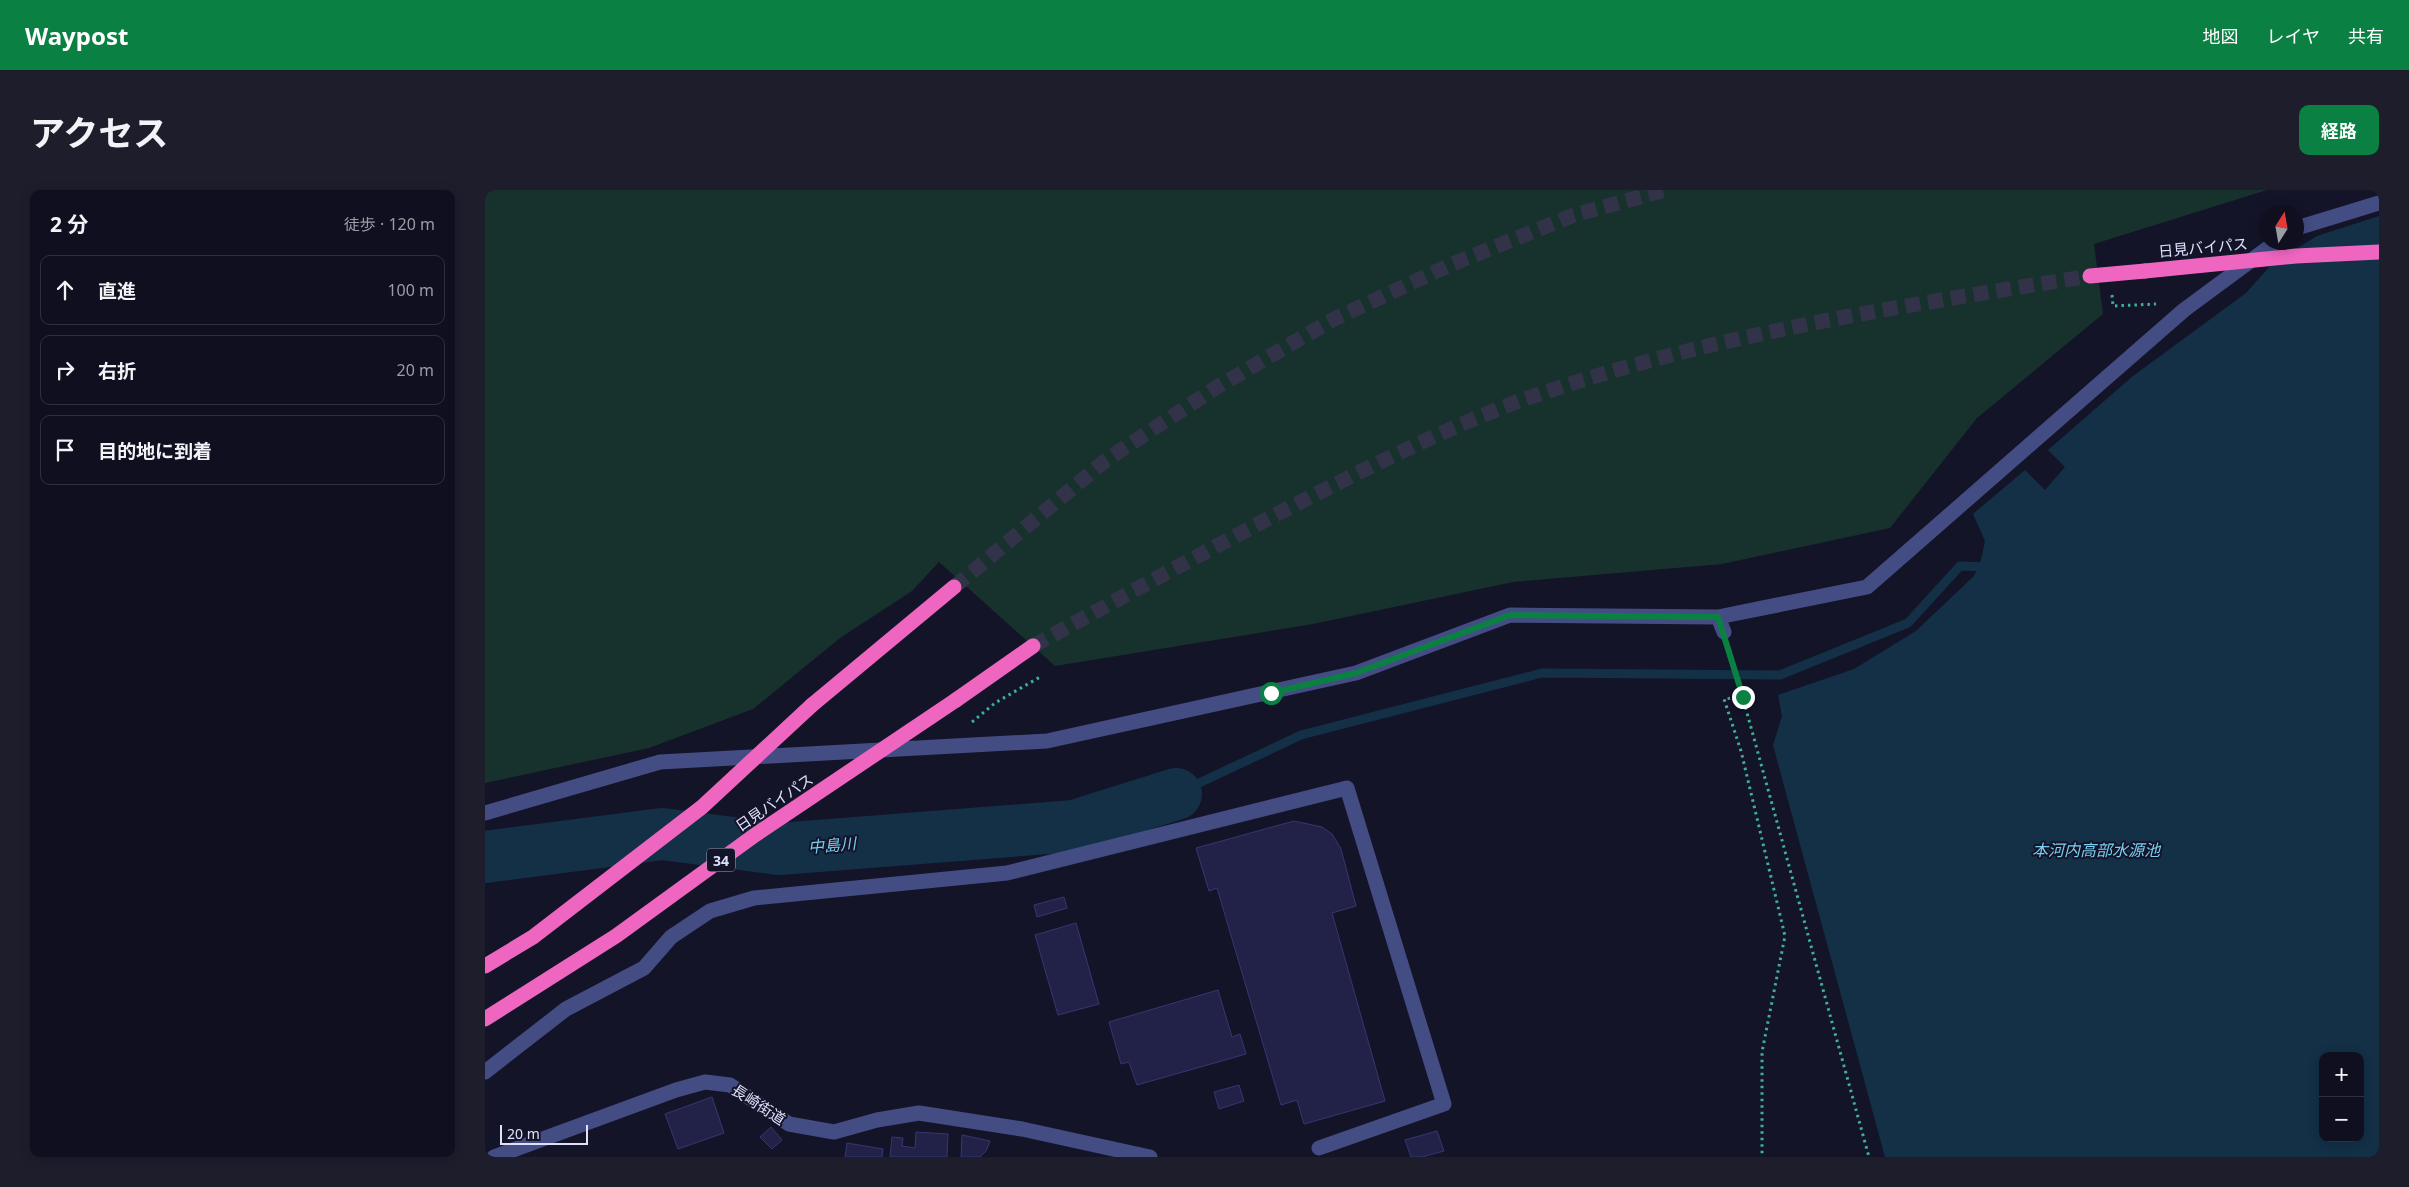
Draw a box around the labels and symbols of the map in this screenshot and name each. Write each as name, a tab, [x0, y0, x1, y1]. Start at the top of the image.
north arrow	[2259, 205, 2304, 250]
street label: 日見バイパス	[2157, 233, 2249, 261]
route start	[1260, 682, 1283, 705]
route end	[1732, 686, 1755, 709]
street label: 日見バイパス	[731, 769, 817, 835]
water label: 中島川	[807, 832, 859, 858]
water label: 本河内高部水源池	[2032, 839, 2162, 861]
road number: 34	[707, 848, 735, 872]
street label: 長崎街道	[728, 1079, 790, 1129]
scale bar	[500, 1122, 587, 1145]

